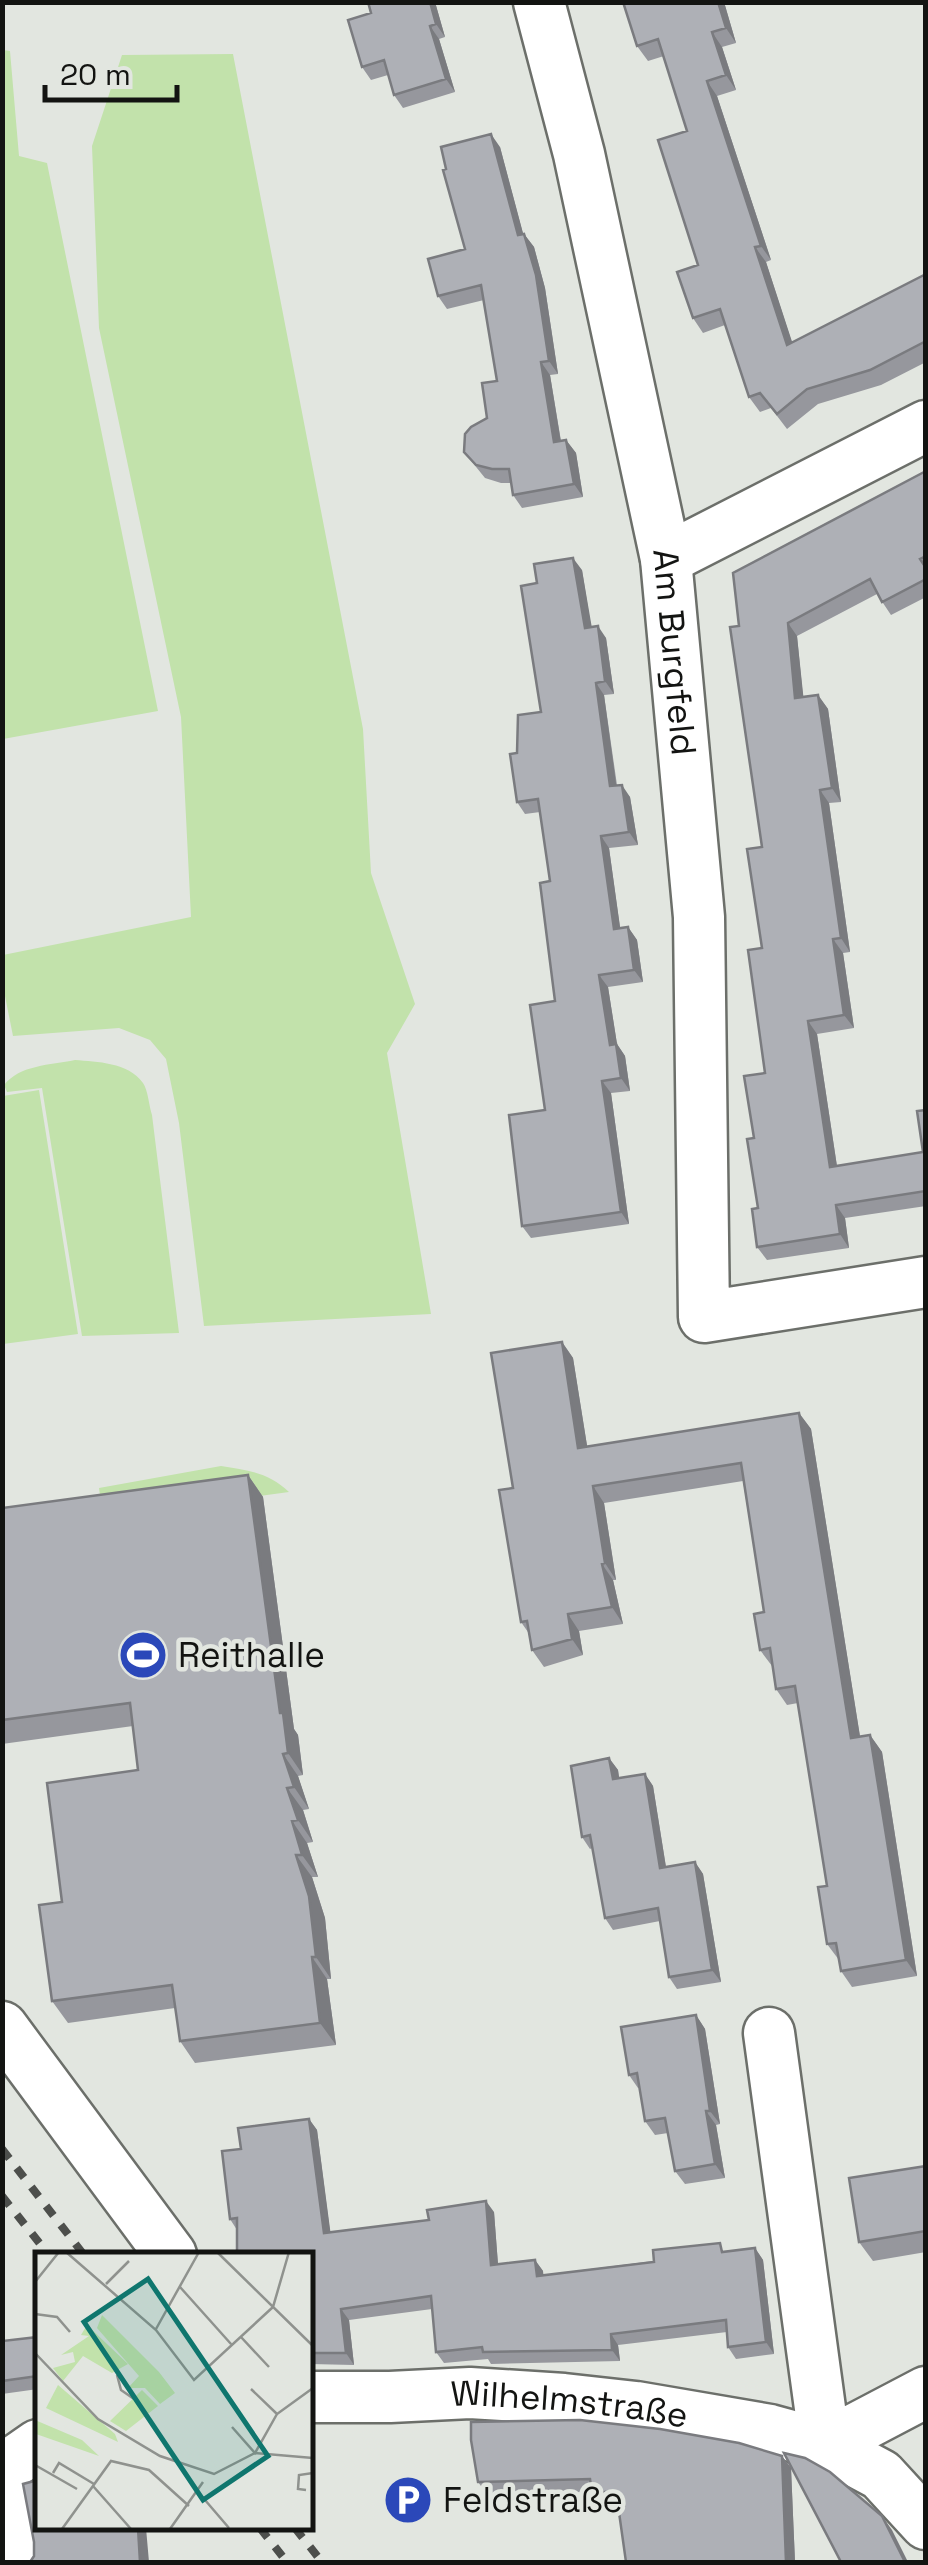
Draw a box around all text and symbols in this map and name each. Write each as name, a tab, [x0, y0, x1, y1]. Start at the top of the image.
scale bar	[45, 40, 178, 102]
text: 20 m	[60, 55, 131, 94]
street label: Am Burgfeld	[643, 547, 706, 757]
sports icon: Reithalle	[117, 1629, 169, 1681]
place label: Reithalle	[178, 1633, 325, 1677]
inset map	[35, 2252, 312, 2530]
street label: Wilhelmstraße	[450, 2370, 691, 2438]
parking icon: Feldstraße	[382, 2474, 434, 2526]
place label: Feldstraße	[443, 2478, 623, 2522]

